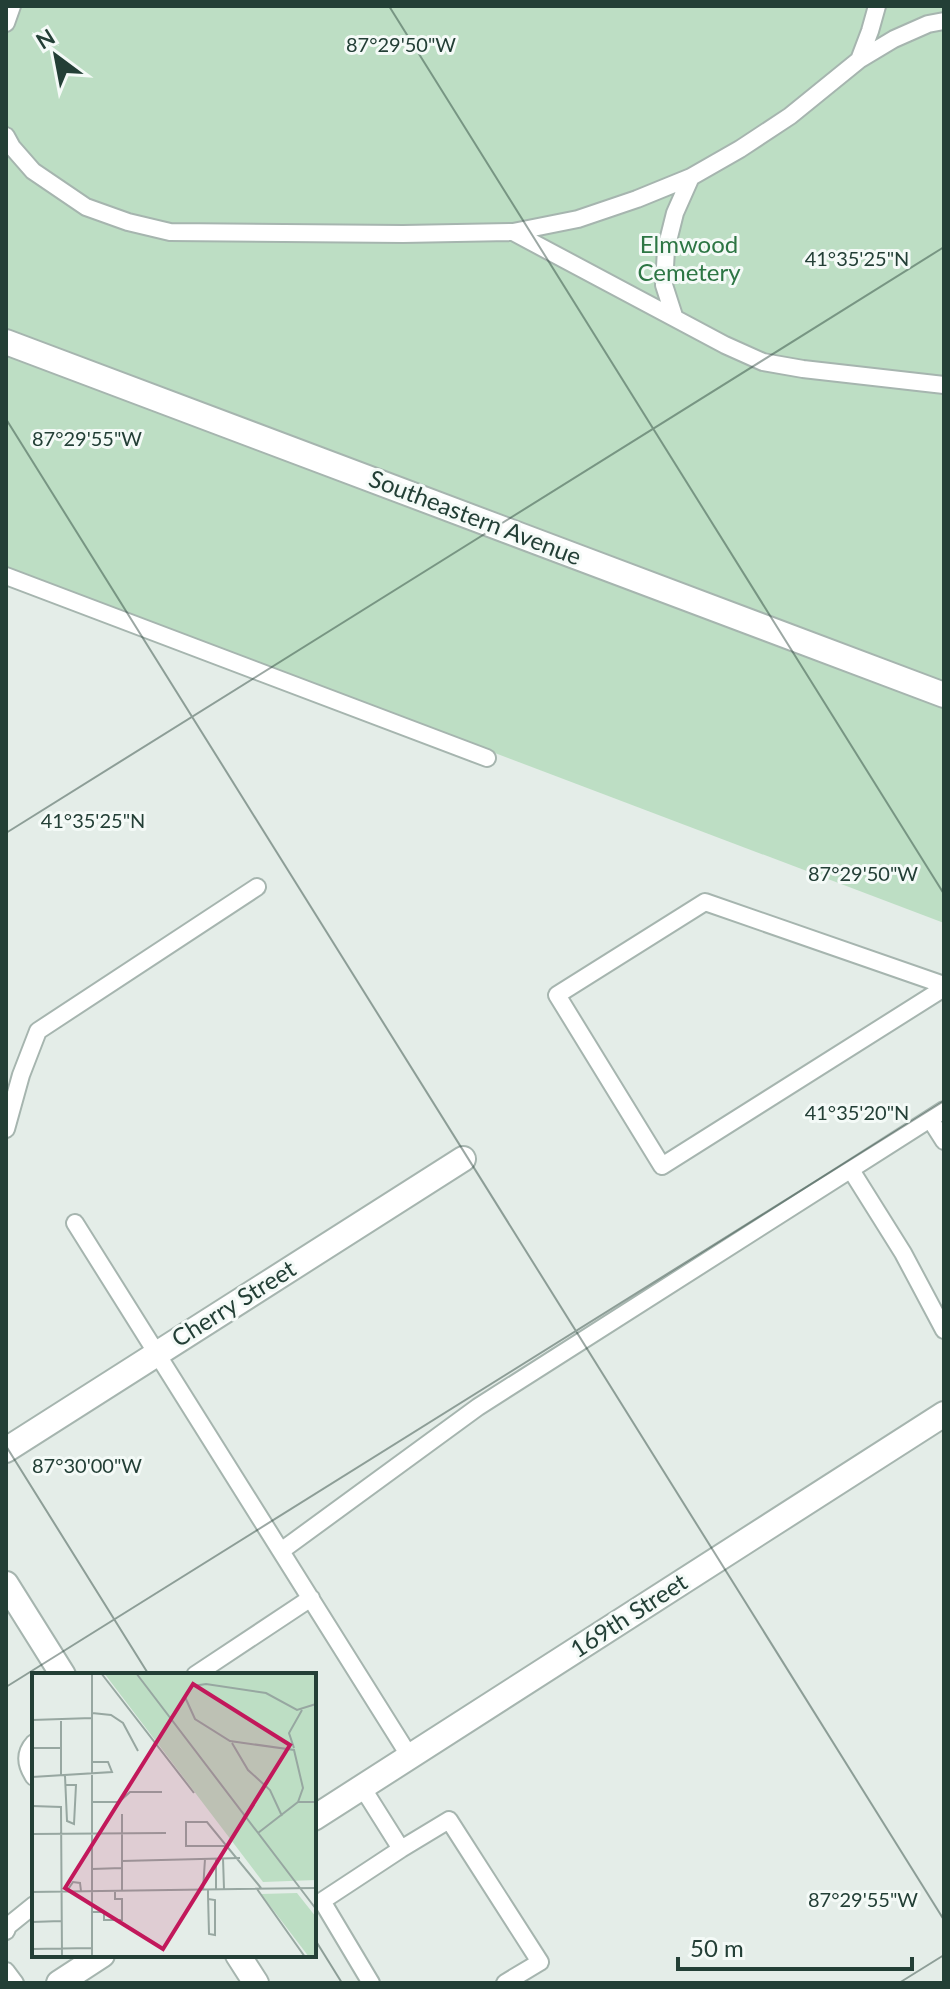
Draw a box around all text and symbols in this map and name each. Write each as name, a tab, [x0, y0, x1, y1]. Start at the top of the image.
north arrow	[16, 16, 96, 96]
text: N	[31, 23, 59, 55]
text: 87°29'50"W	[346, 32, 456, 56]
park label: Elmwood Cemetery	[637, 229, 741, 286]
text: 41°35'25"N	[805, 246, 909, 270]
text: 87°29'55"W	[32, 426, 142, 450]
street label: Southeastern Avenue	[365, 463, 586, 570]
text: 41°35'25"N	[41, 808, 145, 832]
text: 87°29'50"W	[808, 861, 918, 885]
text: 41°35'20"N	[805, 1100, 909, 1124]
street label: Cherry Street	[166, 1253, 301, 1352]
text: 87°30'00"W	[32, 1453, 142, 1477]
street label: 169th Street	[564, 1566, 692, 1663]
inset map	[32, 1673, 316, 1957]
text: 87°29'55"W	[808, 1887, 918, 1911]
scale bar	[678, 1921, 912, 1971]
text: 50 m	[690, 1933, 744, 1962]

